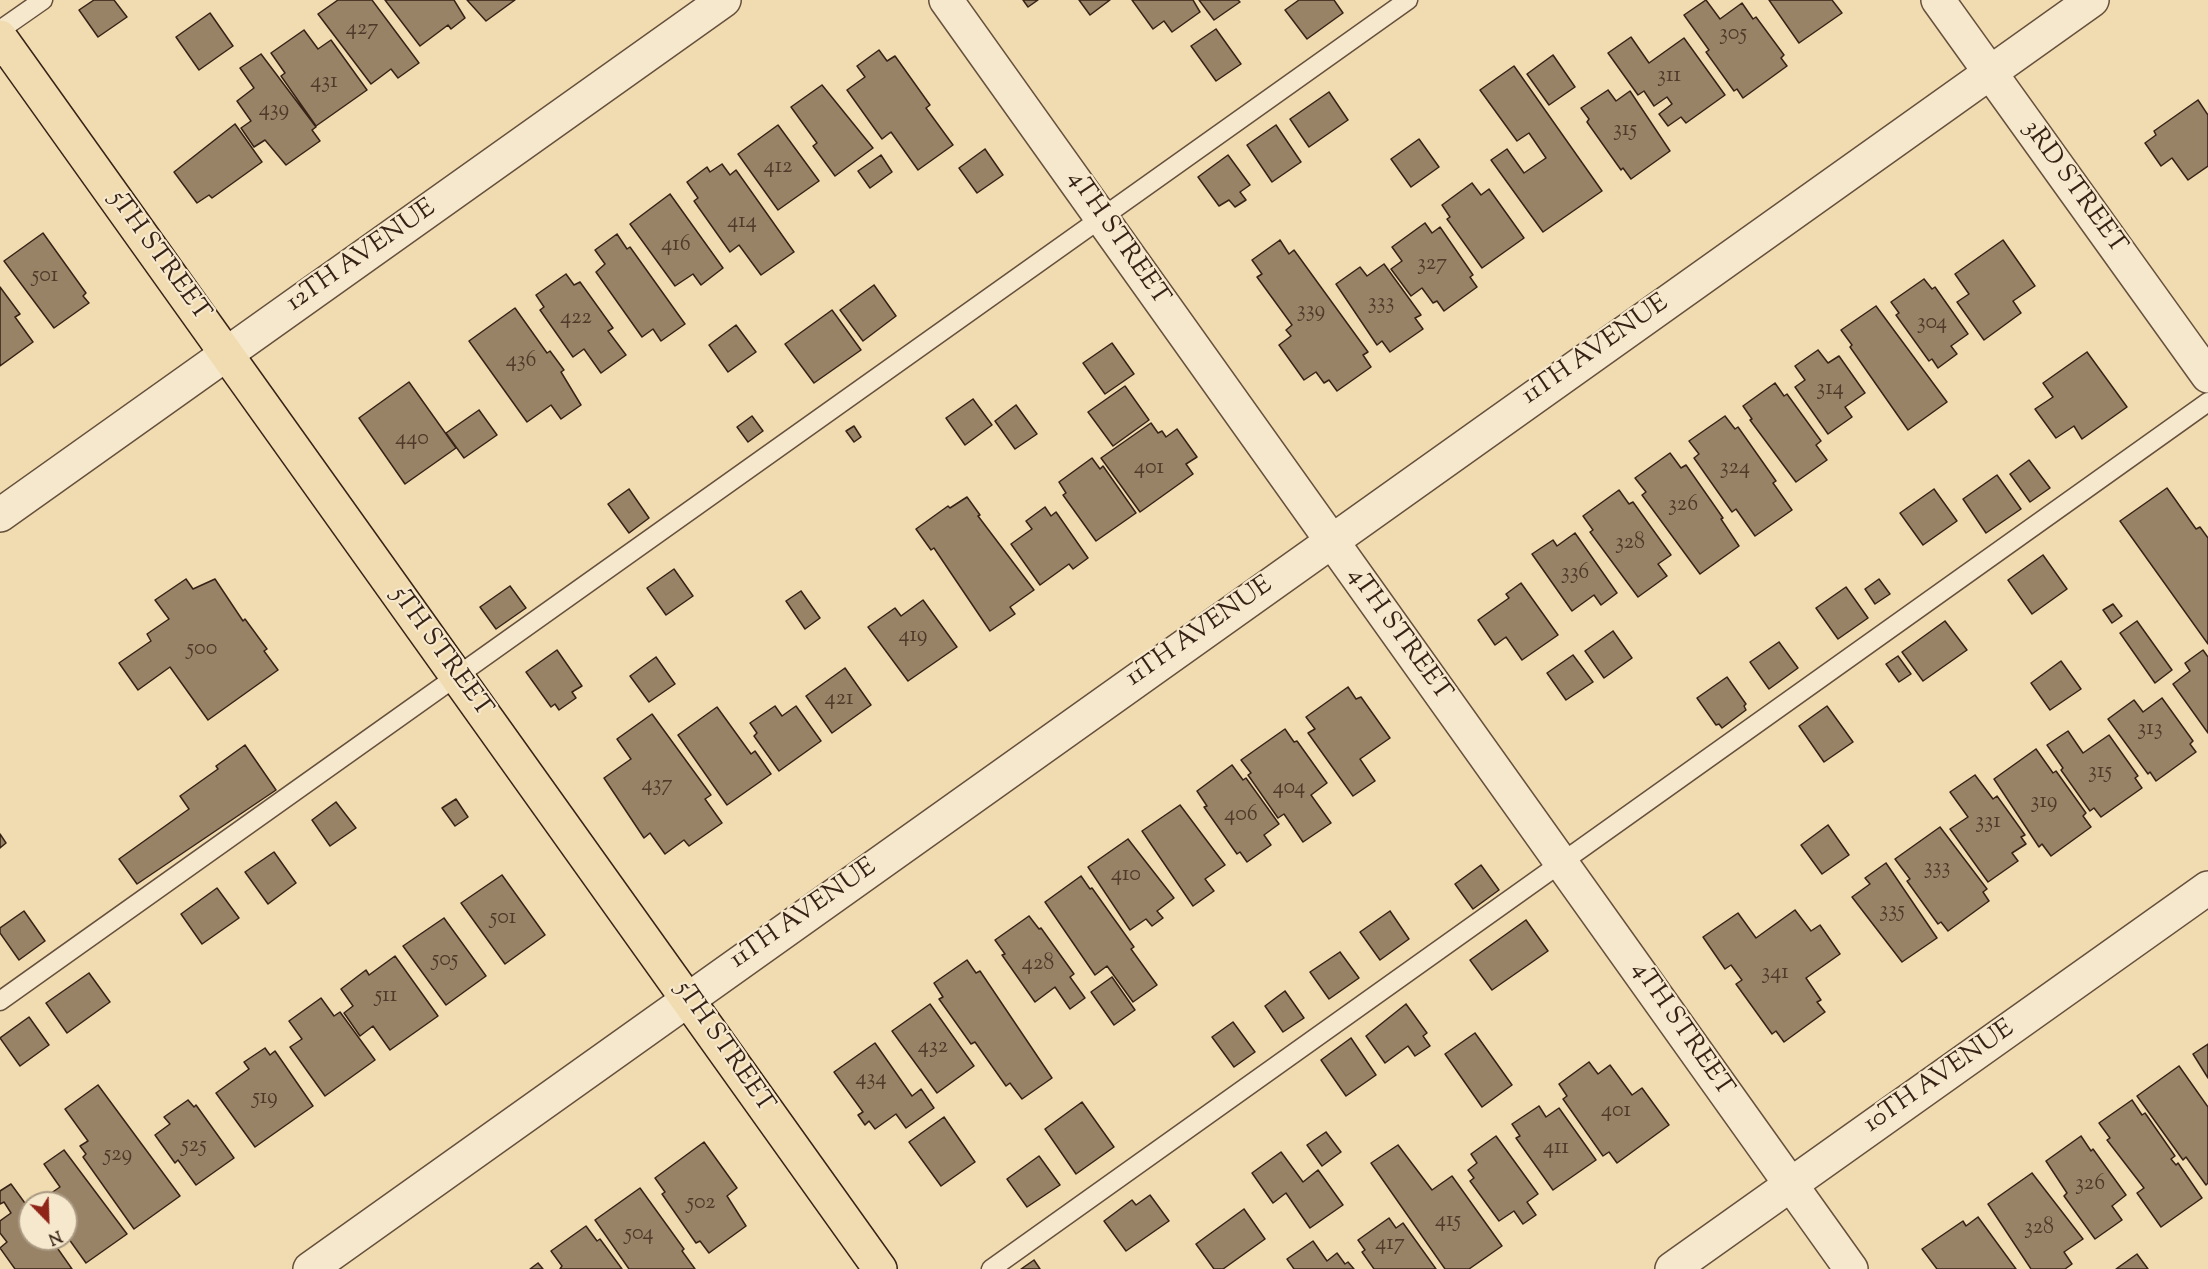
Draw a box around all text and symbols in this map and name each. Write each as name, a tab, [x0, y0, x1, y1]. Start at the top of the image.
house number: 427	[346, 17, 378, 43]
house number: 305	[1719, 22, 1747, 48]
house number: 311	[1657, 64, 1681, 90]
house number: 431	[310, 70, 338, 96]
house number: 439	[259, 98, 289, 124]
street label: 3RD STREET	[2014, 115, 2132, 261]
house number: 315	[1613, 118, 1637, 144]
house number: 412	[764, 155, 792, 181]
street label: 4TH STREET	[1059, 166, 1175, 312]
street label: 5TH STREET	[100, 186, 216, 328]
street label: 12TH AVENUE	[281, 194, 443, 320]
house number: 414	[727, 210, 757, 236]
house number: 416	[661, 233, 691, 259]
house number: 327	[1417, 252, 1447, 278]
house number: 501	[32, 264, 58, 290]
street label: 11TH AVENUE	[1517, 289, 1675, 413]
house number: 333	[1368, 291, 1394, 317]
house number: 339	[1297, 299, 1325, 325]
house number: 422	[560, 306, 592, 332]
house number: 304	[1917, 311, 1947, 337]
house number: 436	[506, 349, 536, 375]
house number: 314	[1816, 377, 1844, 403]
house number: 440	[395, 427, 429, 453]
house number: 401	[1134, 456, 1164, 482]
house number: 324	[1720, 456, 1750, 482]
house number: 326	[1668, 493, 1698, 519]
house number: 328	[1615, 531, 1645, 557]
house number: 336	[1561, 561, 1589, 587]
street label: 4TH STREET	[1339, 562, 1457, 708]
street label: 11TH AVENUE	[1121, 571, 1279, 695]
street label: 5TH STREET	[382, 582, 498, 724]
house number: 419	[898, 624, 928, 650]
house number: 500	[187, 637, 217, 663]
house number: 421	[825, 687, 853, 713]
house number: 313	[2137, 717, 2163, 743]
house number: 315	[2088, 760, 2112, 786]
house number: 437	[642, 773, 672, 799]
house number: 404	[1273, 776, 1305, 802]
house number: 319	[2031, 790, 2057, 816]
house number: 406	[1224, 803, 1258, 829]
house number: 331	[1975, 810, 2001, 836]
street label: 11TH AVENUE	[725, 853, 883, 977]
house number: 333	[1924, 856, 1950, 882]
house number: 410	[1111, 863, 1141, 889]
house number: 335	[1879, 899, 1905, 925]
house number: 501	[490, 906, 516, 932]
house number: 505	[432, 948, 458, 974]
house number: 428	[1022, 952, 1054, 978]
street label: 4TH STREET	[1623, 957, 1739, 1103]
house number: 341	[1761, 961, 1789, 987]
street label: 5TH STREET	[666, 976, 780, 1120]
house number: 511	[375, 984, 397, 1010]
street label: 10TH AVENUE	[1859, 1015, 2021, 1141]
house number: 432	[918, 1035, 948, 1061]
house number: 434	[855, 1067, 887, 1093]
house number: 519	[252, 1086, 278, 1112]
house number: 401	[1601, 1099, 1631, 1125]
house number: 525	[181, 1134, 207, 1160]
house number: 411	[1543, 1136, 1569, 1162]
house number: 529	[104, 1143, 132, 1169]
house number: 326	[2075, 1172, 2105, 1198]
north arrow	[18, 1191, 78, 1251]
house number: 502	[686, 1191, 716, 1217]
house number: 415	[1435, 1209, 1461, 1235]
house number: 328	[2024, 1216, 2054, 1242]
house number: 504	[624, 1222, 654, 1248]
text: N	[44, 1223, 65, 1249]
house number: 417	[1375, 1232, 1405, 1258]

